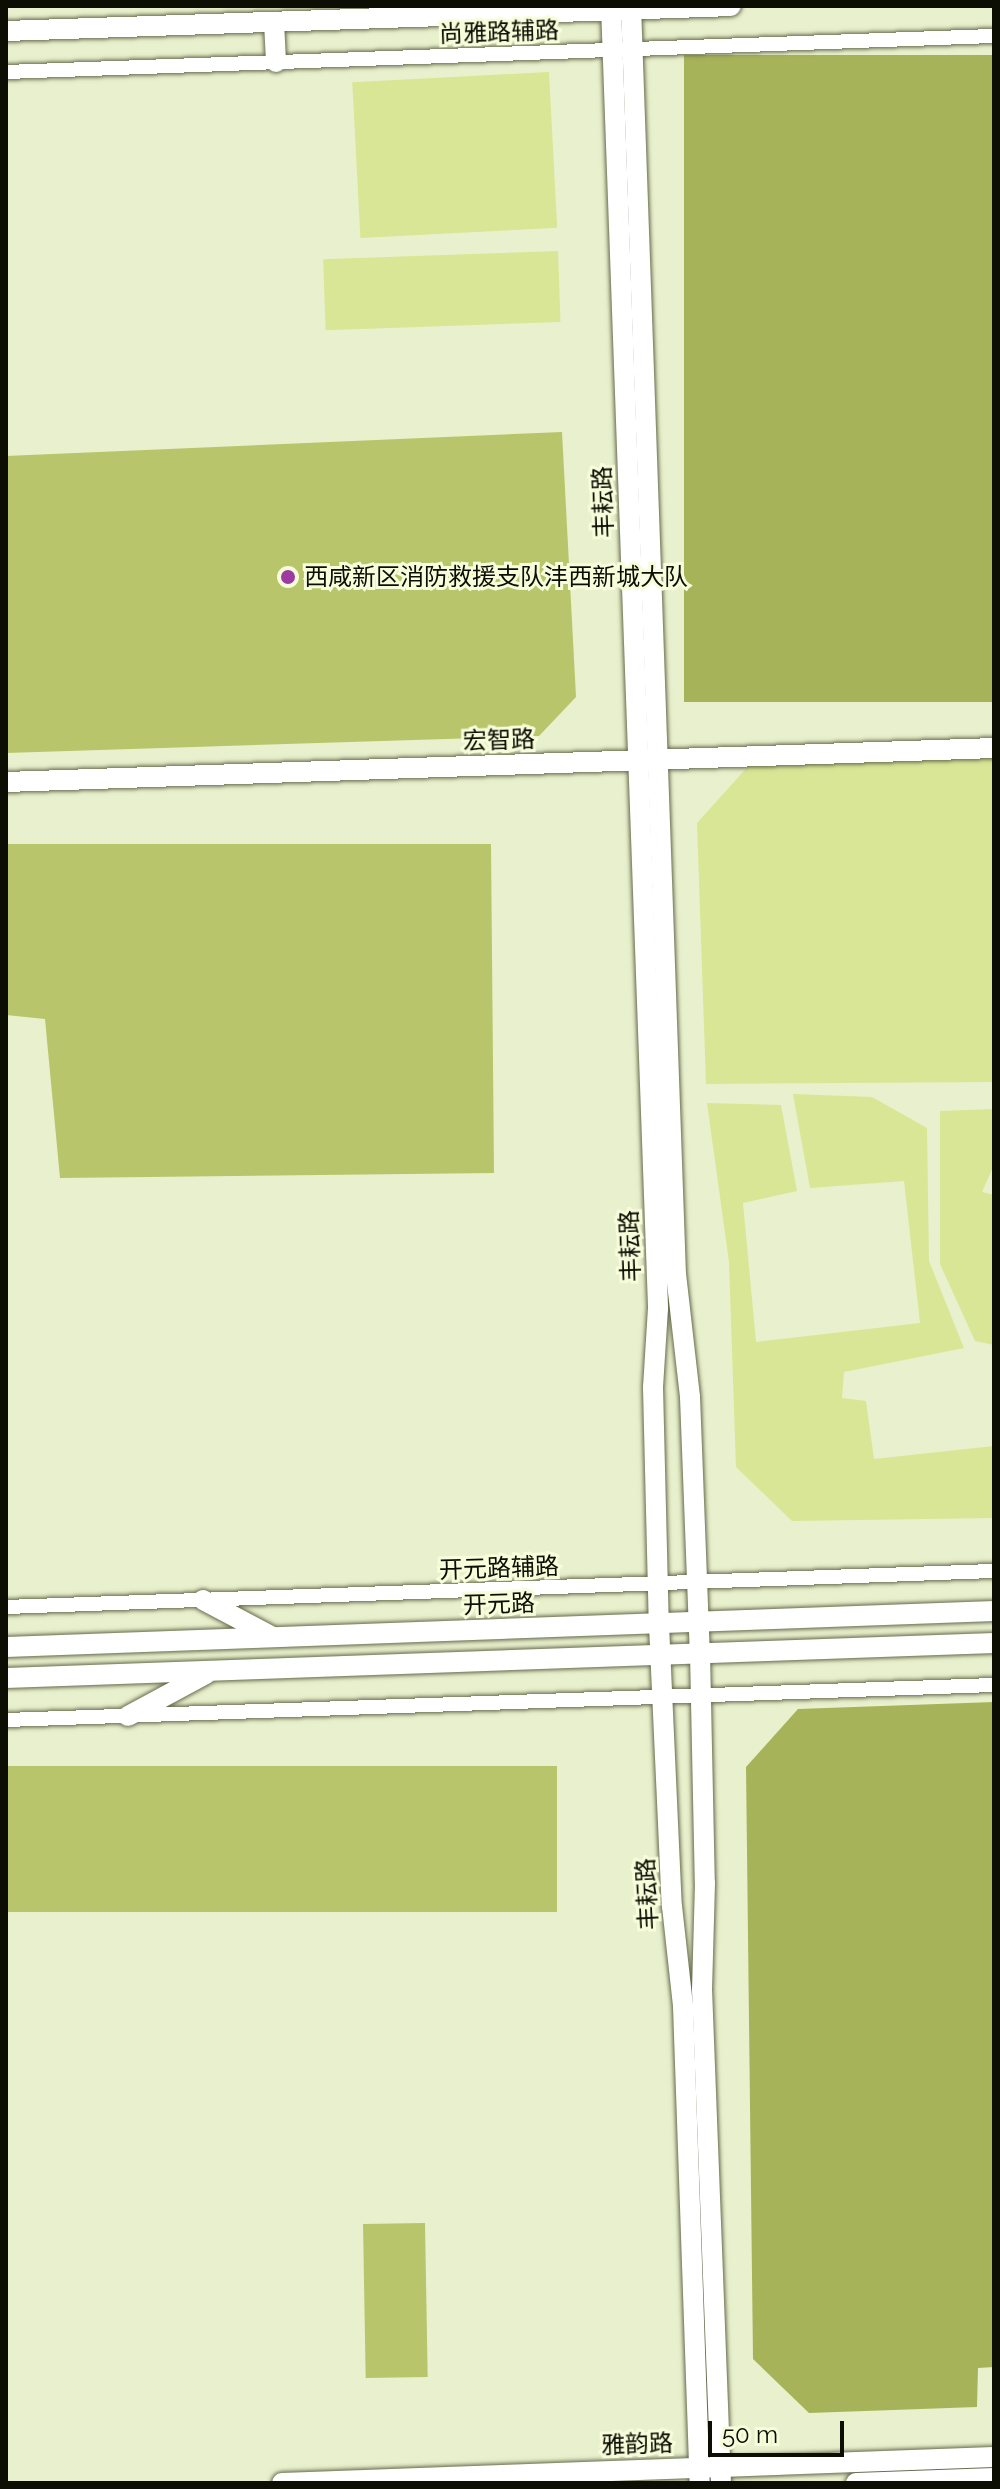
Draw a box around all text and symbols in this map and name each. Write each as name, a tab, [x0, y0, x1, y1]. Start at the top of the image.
street label: 尚雅路辅路	[439, 16, 559, 48]
street label: 丰耘路	[587, 466, 619, 538]
place label: 西咸新区消防救援支队沣西新城大队	[304, 563, 688, 591]
marker: 西咸新区消防救援支队沣西新城大队	[279, 568, 297, 586]
street label: 宏智路	[463, 724, 535, 756]
street label: 丰耘路	[614, 1210, 646, 1282]
street label: 开元路辅路	[439, 1552, 559, 1584]
street label: 开元路	[463, 1588, 535, 1620]
street label: 丰耘路	[631, 1857, 663, 1931]
scale bar	[712, 2405, 848, 2455]
text: 50 m	[722, 2420, 778, 2449]
street label: 雅韵路	[601, 2428, 673, 2460]

